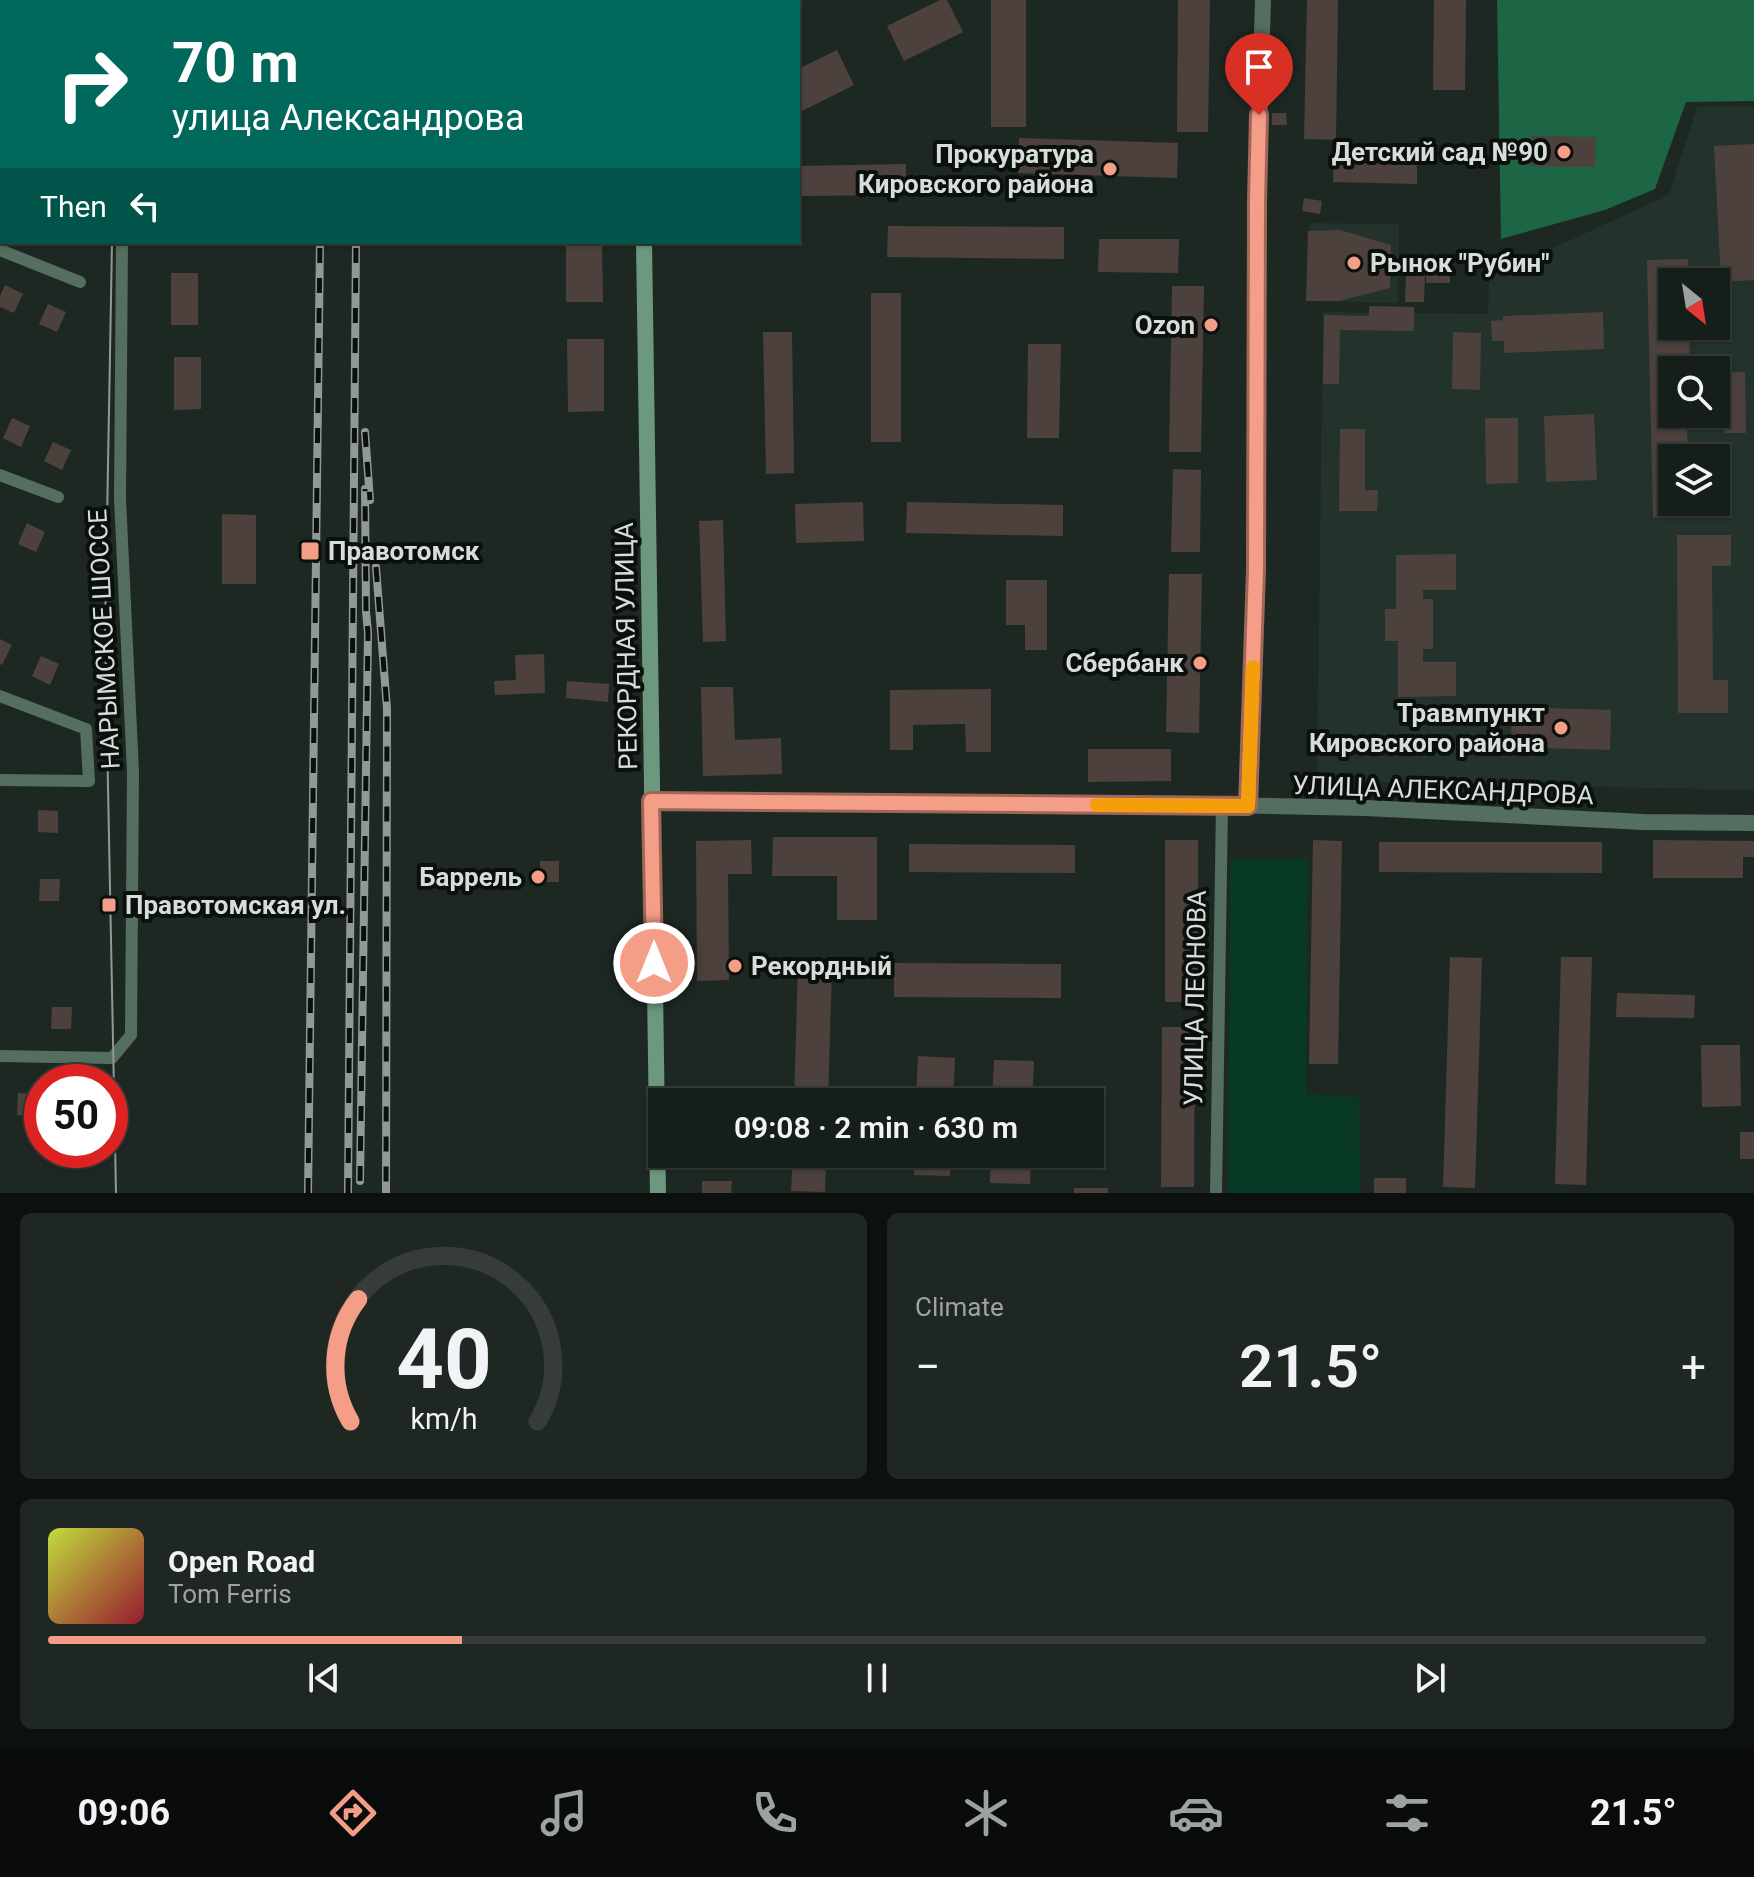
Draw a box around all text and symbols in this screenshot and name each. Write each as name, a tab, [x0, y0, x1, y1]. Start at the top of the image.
text: 70 m	[172, 30, 299, 96]
icon: right	[40, 32, 144, 136]
pin	[1225, 33, 1293, 115]
icon: arrive	[1237, 45, 1281, 89]
text: улица Александрова	[172, 97, 524, 139]
place label: Детский сад №90	[1332, 137, 1548, 167]
place label: Прокуратура Кировского района	[858, 139, 1094, 199]
marker: Детский сад №90	[1555, 143, 1573, 161]
marker: Прокуратура Кировского района	[1101, 160, 1119, 178]
icon: left	[123, 184, 167, 228]
text: Then	[40, 189, 107, 224]
place label: Рынок "Рубин"	[1370, 248, 1549, 278]
marker: Рынок "Рубин"	[1345, 254, 1363, 272]
north arrow	[1658, 268, 1730, 340]
map controls	[1658, 268, 1730, 516]
place label: Ozon	[1135, 310, 1195, 340]
marker: Ozon	[1202, 316, 1220, 334]
button: search	[1658, 356, 1730, 428]
button: layers	[1658, 444, 1730, 516]
street label: НАРЫМСКОЕ ШОССЕ	[82, 508, 126, 770]
street label: РЕКОРДНАЯ УЛИЦА	[609, 522, 643, 770]
place label: Правотомск	[328, 536, 480, 566]
marker: Правотомск	[299, 540, 321, 562]
place label: Сбербанк	[1065, 648, 1184, 678]
marker: Сбербанк	[1191, 654, 1209, 672]
place label: Травмпункт Кировского района	[1309, 698, 1545, 758]
marker: Травмпункт Кировского района	[1552, 719, 1570, 737]
street label: УЛИЦА АЛЕКСАНДРОВА	[1292, 770, 1594, 810]
place label: Баррель	[419, 862, 522, 892]
marker: Баррель	[529, 868, 547, 886]
place label: Правотомская ул.	[125, 890, 346, 920]
street label: УЛИЦА ЛЕОНОВА	[1178, 890, 1212, 1106]
marker: Правотомская ул.	[100, 896, 118, 914]
position arrow	[612, 921, 696, 1005]
place label: Рекордный	[751, 951, 892, 981]
marker: Рекордный	[726, 957, 744, 975]
speed limit sign: 50	[24, 1064, 128, 1168]
text: 09:08 · 2 min · 630 m	[734, 1110, 1018, 1145]
text: Climate	[915, 1292, 1004, 1322]
text: 40	[396, 1311, 491, 1408]
text: 21.5°	[1239, 1331, 1382, 1402]
text: −	[915, 1341, 940, 1393]
text: +	[1681, 1341, 1706, 1393]
text: km/h	[410, 1402, 477, 1436]
text: Open Road	[168, 1544, 315, 1579]
text: Tom Ferris	[168, 1579, 292, 1609]
icon: previous	[302, 1656, 346, 1700]
icon: pause	[855, 1656, 899, 1700]
icon: next	[1408, 1656, 1452, 1700]
icon: directions	[325, 1785, 381, 1841]
icon: music	[536, 1785, 592, 1841]
icon: phone	[747, 1785, 803, 1841]
icon: climate	[958, 1785, 1014, 1841]
icon: car	[1168, 1785, 1224, 1841]
icon: filters	[1379, 1785, 1435, 1841]
text: 09:06	[77, 1792, 170, 1834]
text: 21.5°	[1590, 1792, 1677, 1834]

